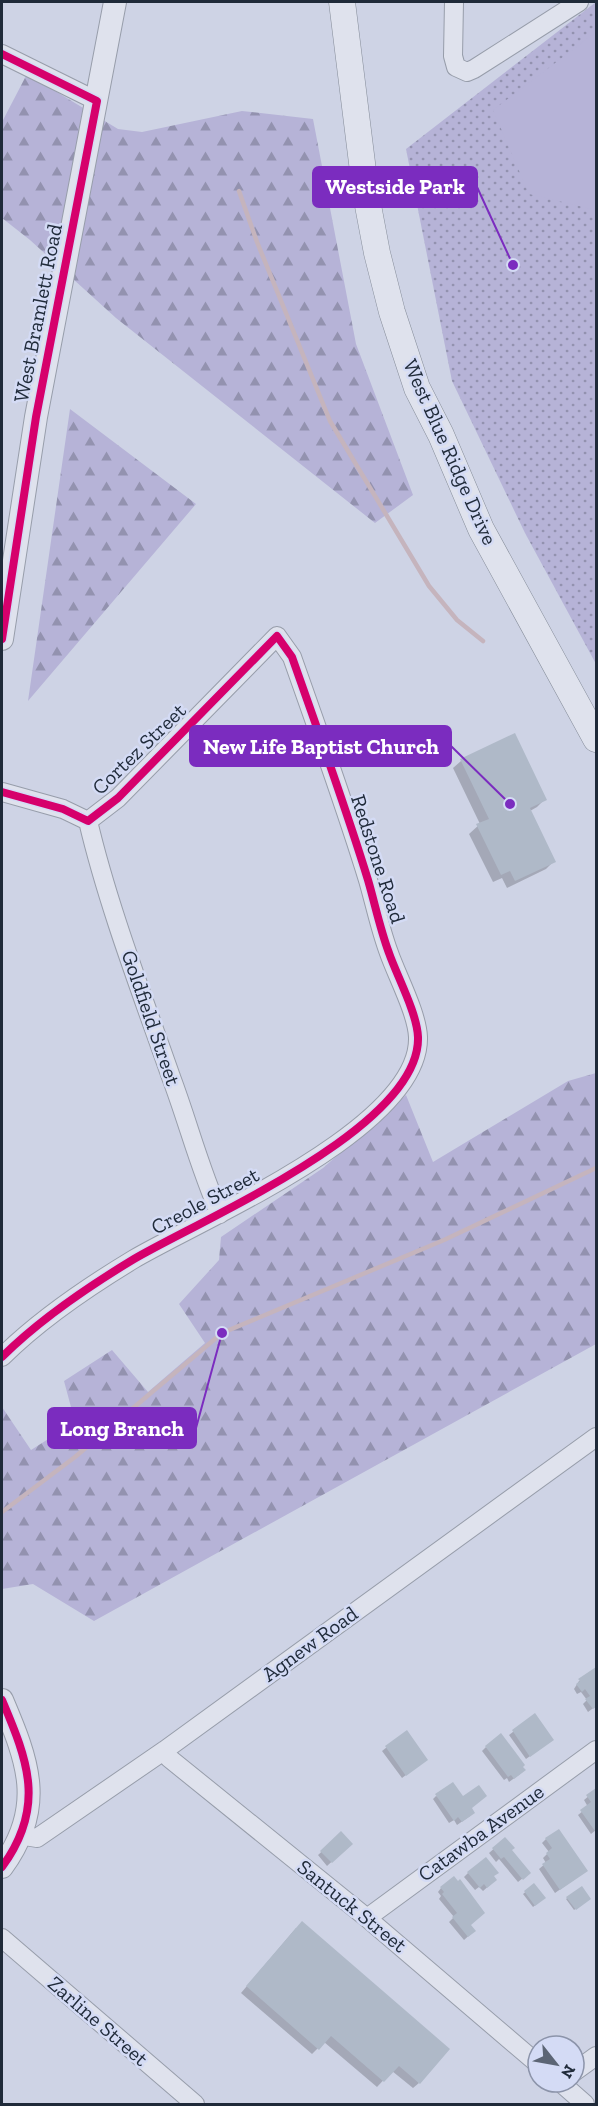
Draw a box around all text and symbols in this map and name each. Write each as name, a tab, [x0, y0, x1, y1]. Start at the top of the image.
callout: Westside Park	[313, 167, 477, 207]
text: Westside Park	[325, 173, 465, 200]
street label: West Bramlett Road	[8, 221, 67, 404]
street label: West Blue Ridge Drive	[398, 355, 503, 549]
street label: Cortez Street	[87, 698, 191, 800]
callout: New Life Baptist Church	[190, 726, 451, 766]
text: New Life Baptist Church	[203, 733, 439, 760]
street label: Redstone Road	[346, 791, 411, 927]
street label: Goldfield Street	[117, 947, 186, 1089]
street label: Creole Street	[147, 1162, 263, 1239]
callout: Long Branch	[48, 1408, 196, 1448]
text: Long Branch	[60, 1415, 184, 1442]
street label: Agnew Road	[257, 1600, 363, 1687]
street label: Catawba Avenue	[413, 1779, 549, 1887]
street label: Santuck Street	[293, 1854, 412, 1958]
street label: Zarline Street	[43, 1970, 154, 2071]
north arrow	[526, 2034, 586, 2094]
text: N	[557, 2061, 580, 2082]

